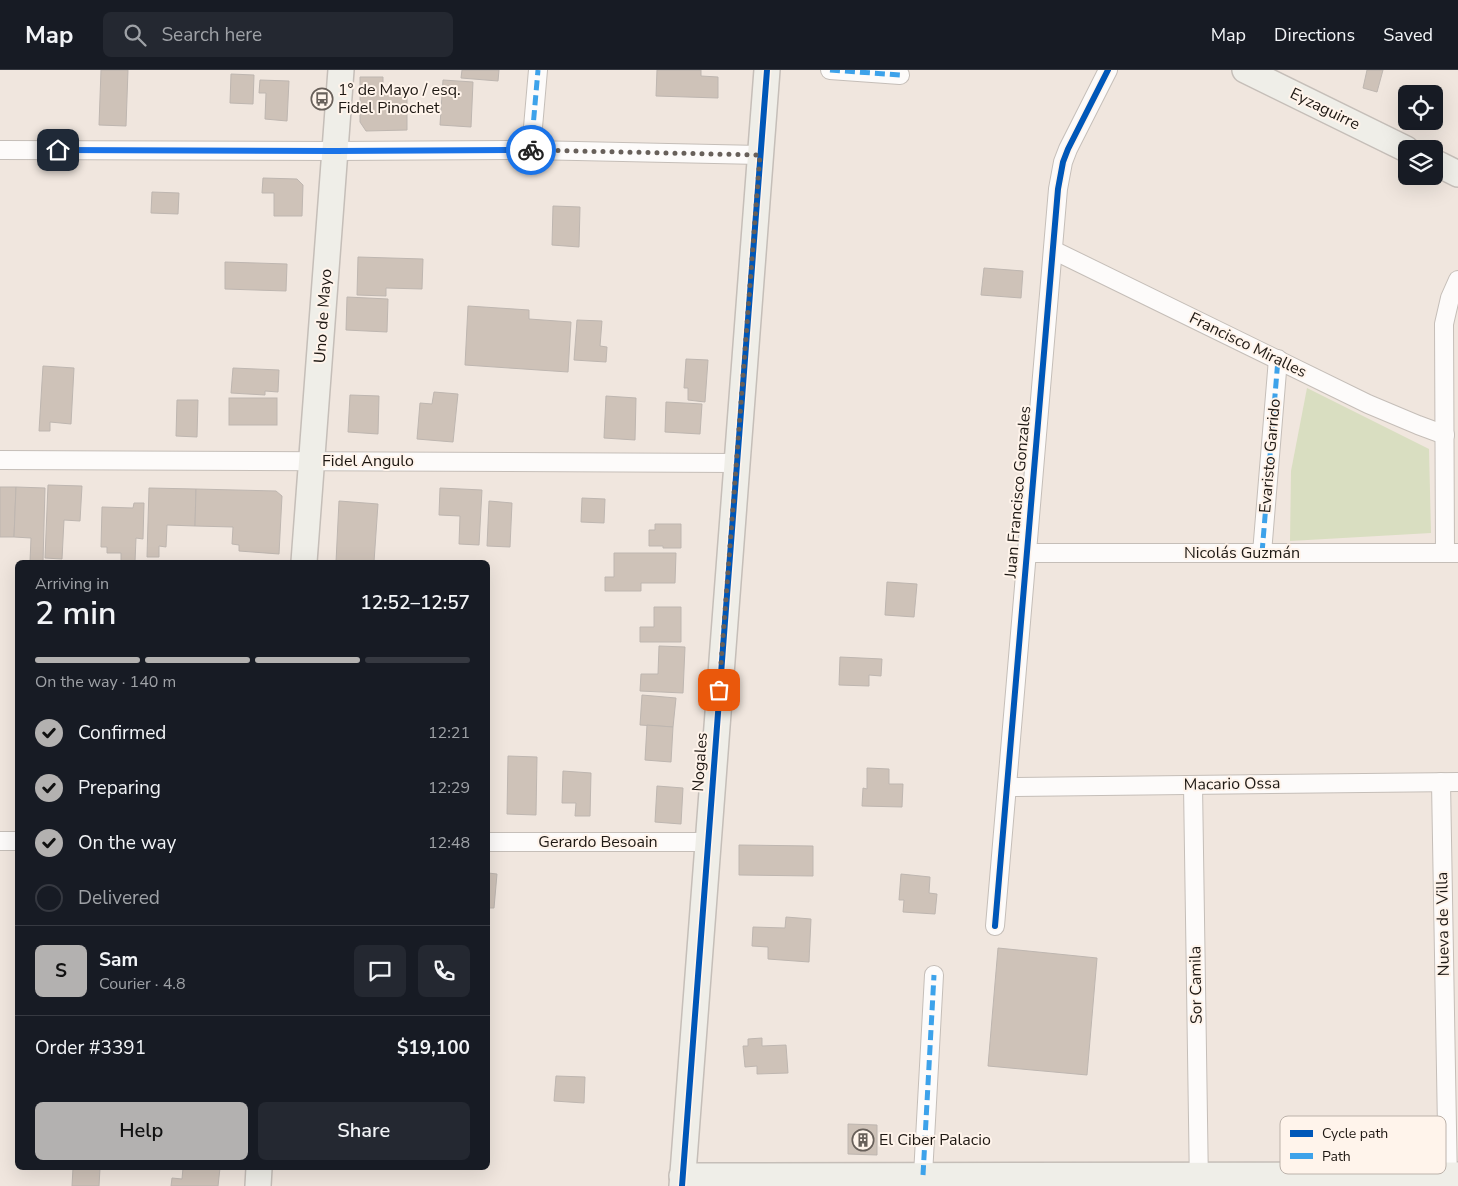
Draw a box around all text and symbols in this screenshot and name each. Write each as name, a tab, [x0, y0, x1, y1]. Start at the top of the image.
search box	[103, 12, 453, 57]
text: Map	[25, 19, 73, 51]
icon: search	[121, 21, 149, 49]
text: Search here	[161, 22, 262, 48]
text: Map	[1211, 23, 1246, 47]
text: Directions	[1274, 23, 1355, 47]
text: Saved	[1383, 23, 1433, 47]
place label: 1° de Mayo / esq. Fidel Pinochet	[338, 79, 461, 119]
street label: Eyzaguirre	[1286, 83, 1364, 135]
map controls	[1398, 85, 1443, 185]
button: locate	[1398, 85, 1443, 130]
bus stop icon: 1° de Mayo / esq. Fidel Pinochet	[310, 87, 334, 111]
courier	[506, 125, 556, 175]
pin	[37, 129, 79, 171]
icon: home	[44, 136, 72, 164]
icon: bike	[517, 136, 545, 164]
button: layers	[1398, 140, 1443, 185]
street label: Uno de Mayo	[309, 268, 337, 364]
street label: Francisco Miralles	[1186, 307, 1310, 383]
street label: Evaristo Garrido	[1254, 398, 1286, 514]
street label: Juan Francisco Gonzales	[999, 405, 1036, 580]
street label: Fidel Angulo	[322, 450, 414, 472]
street label: Nicolás Guzmán	[1184, 542, 1300, 564]
text: Arriving in	[35, 573, 109, 595]
text: 12:52–12:57	[360, 590, 470, 616]
text: 2 min	[35, 592, 117, 635]
pin	[698, 669, 740, 711]
text: On the way · 140 m	[35, 671, 176, 693]
icon: bag	[705, 676, 733, 704]
icon: check	[35, 719, 63, 747]
text: Confirmed	[78, 720, 166, 746]
text: 12:21	[428, 722, 470, 744]
street label: Nogales	[687, 732, 713, 792]
street label: Macario Ossa	[1184, 772, 1280, 796]
icon: check	[35, 774, 63, 802]
text: Preparing	[78, 775, 161, 801]
text: 12:29	[428, 777, 470, 799]
icon: check	[35, 829, 63, 857]
text: On the way	[78, 830, 176, 856]
street label: Gerardo Besoain	[538, 831, 658, 853]
text: 12:48	[428, 832, 470, 854]
street label: Nueva de Villa	[1431, 872, 1455, 976]
text: Delivered	[78, 885, 160, 911]
button: chat	[354, 945, 406, 997]
button: phone	[418, 945, 470, 997]
street label: Sor Camila	[1184, 946, 1208, 1024]
text: Sam	[99, 947, 138, 973]
text: S	[55, 958, 67, 984]
text: Courier · 4.8	[99, 973, 185, 995]
text: Order #3391	[35, 1035, 146, 1061]
text: $19,100	[397, 1035, 470, 1061]
button: Help	[35, 1102, 248, 1160]
button: Share	[258, 1102, 470, 1160]
legend	[1280, 1116, 1446, 1174]
text: Cycle path	[1322, 1124, 1388, 1143]
building icon: El Ciber Palacio	[851, 1128, 875, 1152]
place label: El Ciber Palacio	[879, 1129, 991, 1151]
text: Path	[1322, 1147, 1351, 1166]

